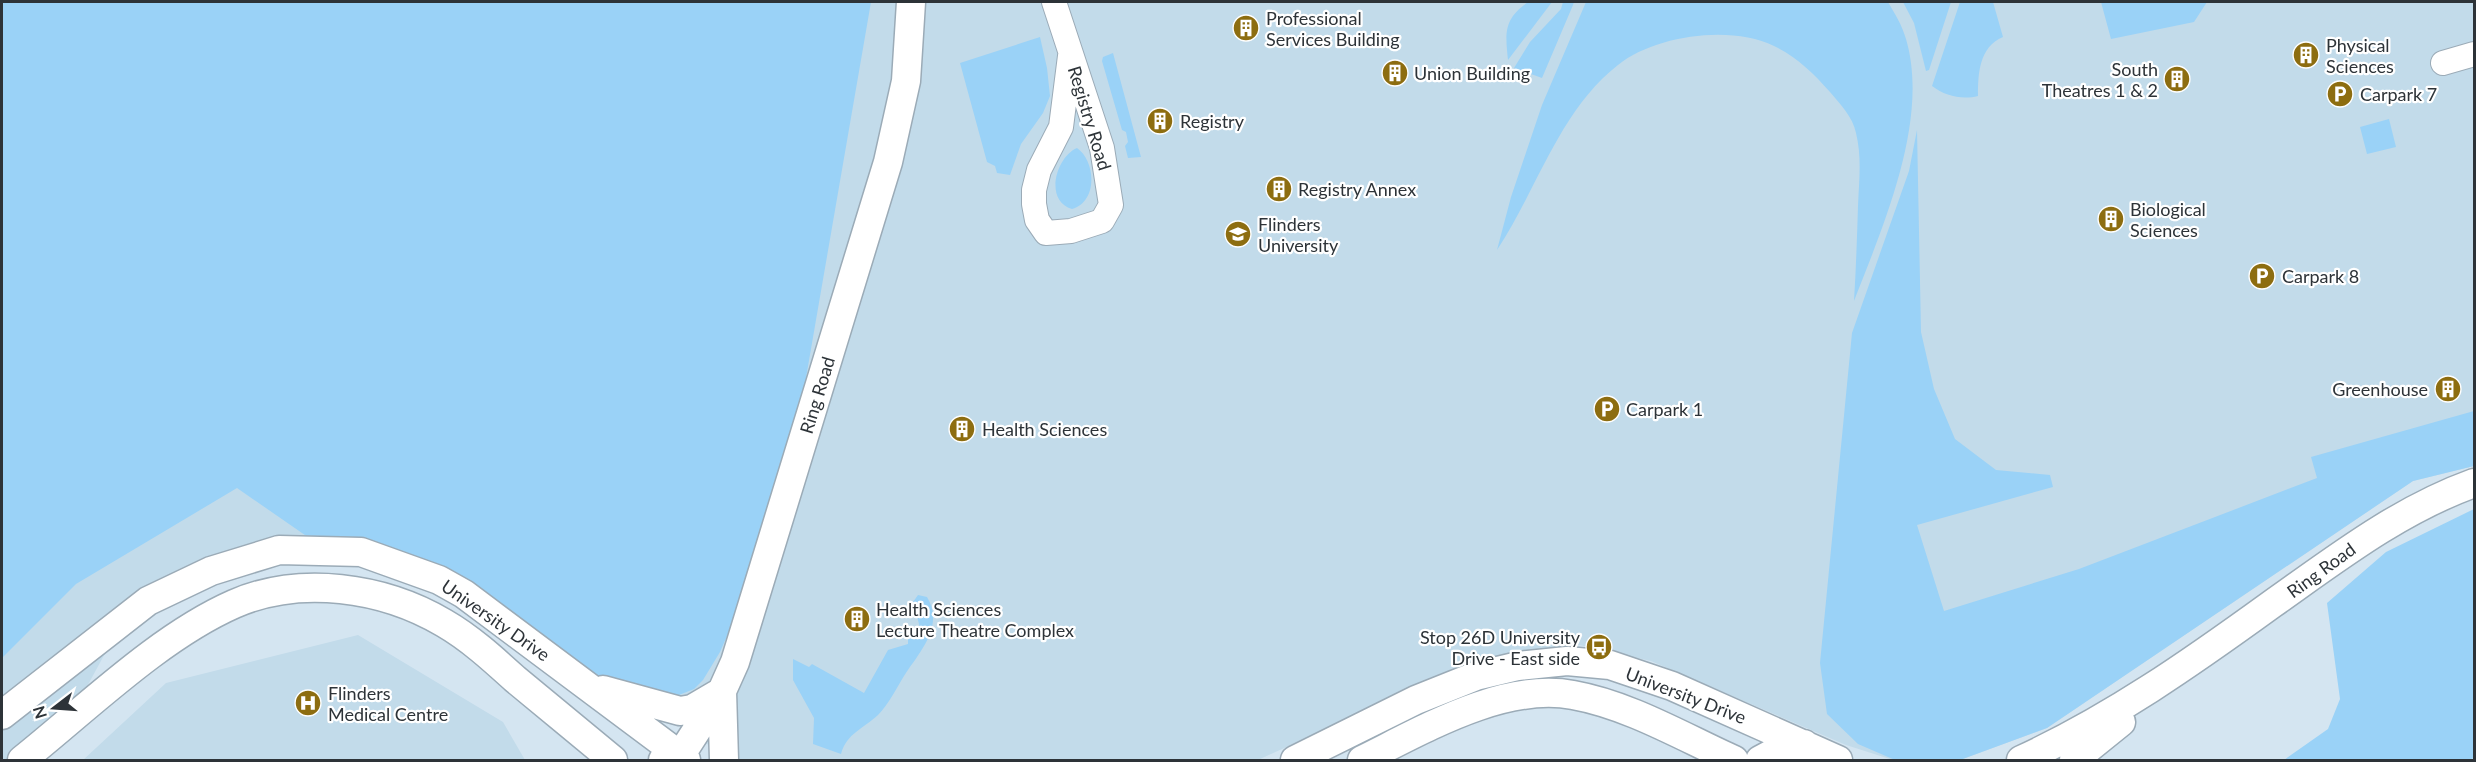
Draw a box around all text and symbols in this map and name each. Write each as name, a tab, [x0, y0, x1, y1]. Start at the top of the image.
place label: Professional Services Building	[1266, 7, 1400, 50]
building icon: Professional Services Building	[1231, 13, 1261, 43]
place label: Physical Sciences	[2326, 34, 2394, 77]
building icon: Physical Sciences	[2291, 40, 2321, 70]
building icon: Union Building	[1380, 58, 1410, 88]
place label: South Theatres 1 & 2	[2042, 58, 2158, 101]
place label: Union Building	[1414, 62, 1530, 84]
street label: Registry Road	[1064, 63, 1116, 173]
building icon: South Theatres 1 & 2	[2162, 64, 2192, 94]
parking icon: Carpark 7	[2325, 79, 2355, 109]
place label: Carpark 7	[2360, 83, 2437, 105]
building icon: Registry	[1145, 106, 1175, 136]
place label: Registry	[1180, 110, 1245, 132]
building icon: Registry Annex	[1264, 174, 1294, 204]
place label: Registry Annex	[1298, 178, 1416, 200]
place label: Biological Sciences	[2130, 198, 2206, 241]
building icon: Biological Sciences	[2096, 204, 2126, 234]
place label: Flinders University	[1258, 213, 1339, 256]
school or university icon: Flinders University	[1223, 219, 1253, 249]
parking icon: Carpark 8	[2247, 261, 2277, 291]
place label: Carpark 8	[2282, 265, 2359, 287]
street label: Ring Road	[795, 354, 839, 436]
building icon: Greenhouse	[2433, 374, 2463, 404]
place label: Greenhouse	[2332, 378, 2428, 400]
parking icon: Carpark 1	[1592, 394, 1622, 424]
place label: Carpark 1	[1626, 398, 1703, 420]
building icon: Health Sciences	[947, 414, 977, 444]
place label: Health Sciences	[982, 418, 1107, 440]
street label: Ring Road	[2282, 538, 2360, 602]
street label: University Drive	[438, 574, 554, 666]
place label: Health Sciences Lecture Theatre Complex	[876, 598, 1074, 641]
building icon: Health Sciences Lecture Theatre Complex	[842, 604, 872, 634]
place label: Stop 26D University Drive - East side	[1420, 626, 1581, 669]
bus stop icon: Stop 26D University Drive - East side	[1584, 632, 1614, 662]
street label: University Drive	[1623, 662, 1749, 728]
north arrow	[24, 678, 84, 738]
place label: Flinders Medical Centre	[328, 682, 448, 725]
hospital icon: Flinders Medical Centre	[293, 688, 323, 718]
text: N	[28, 704, 50, 721]

